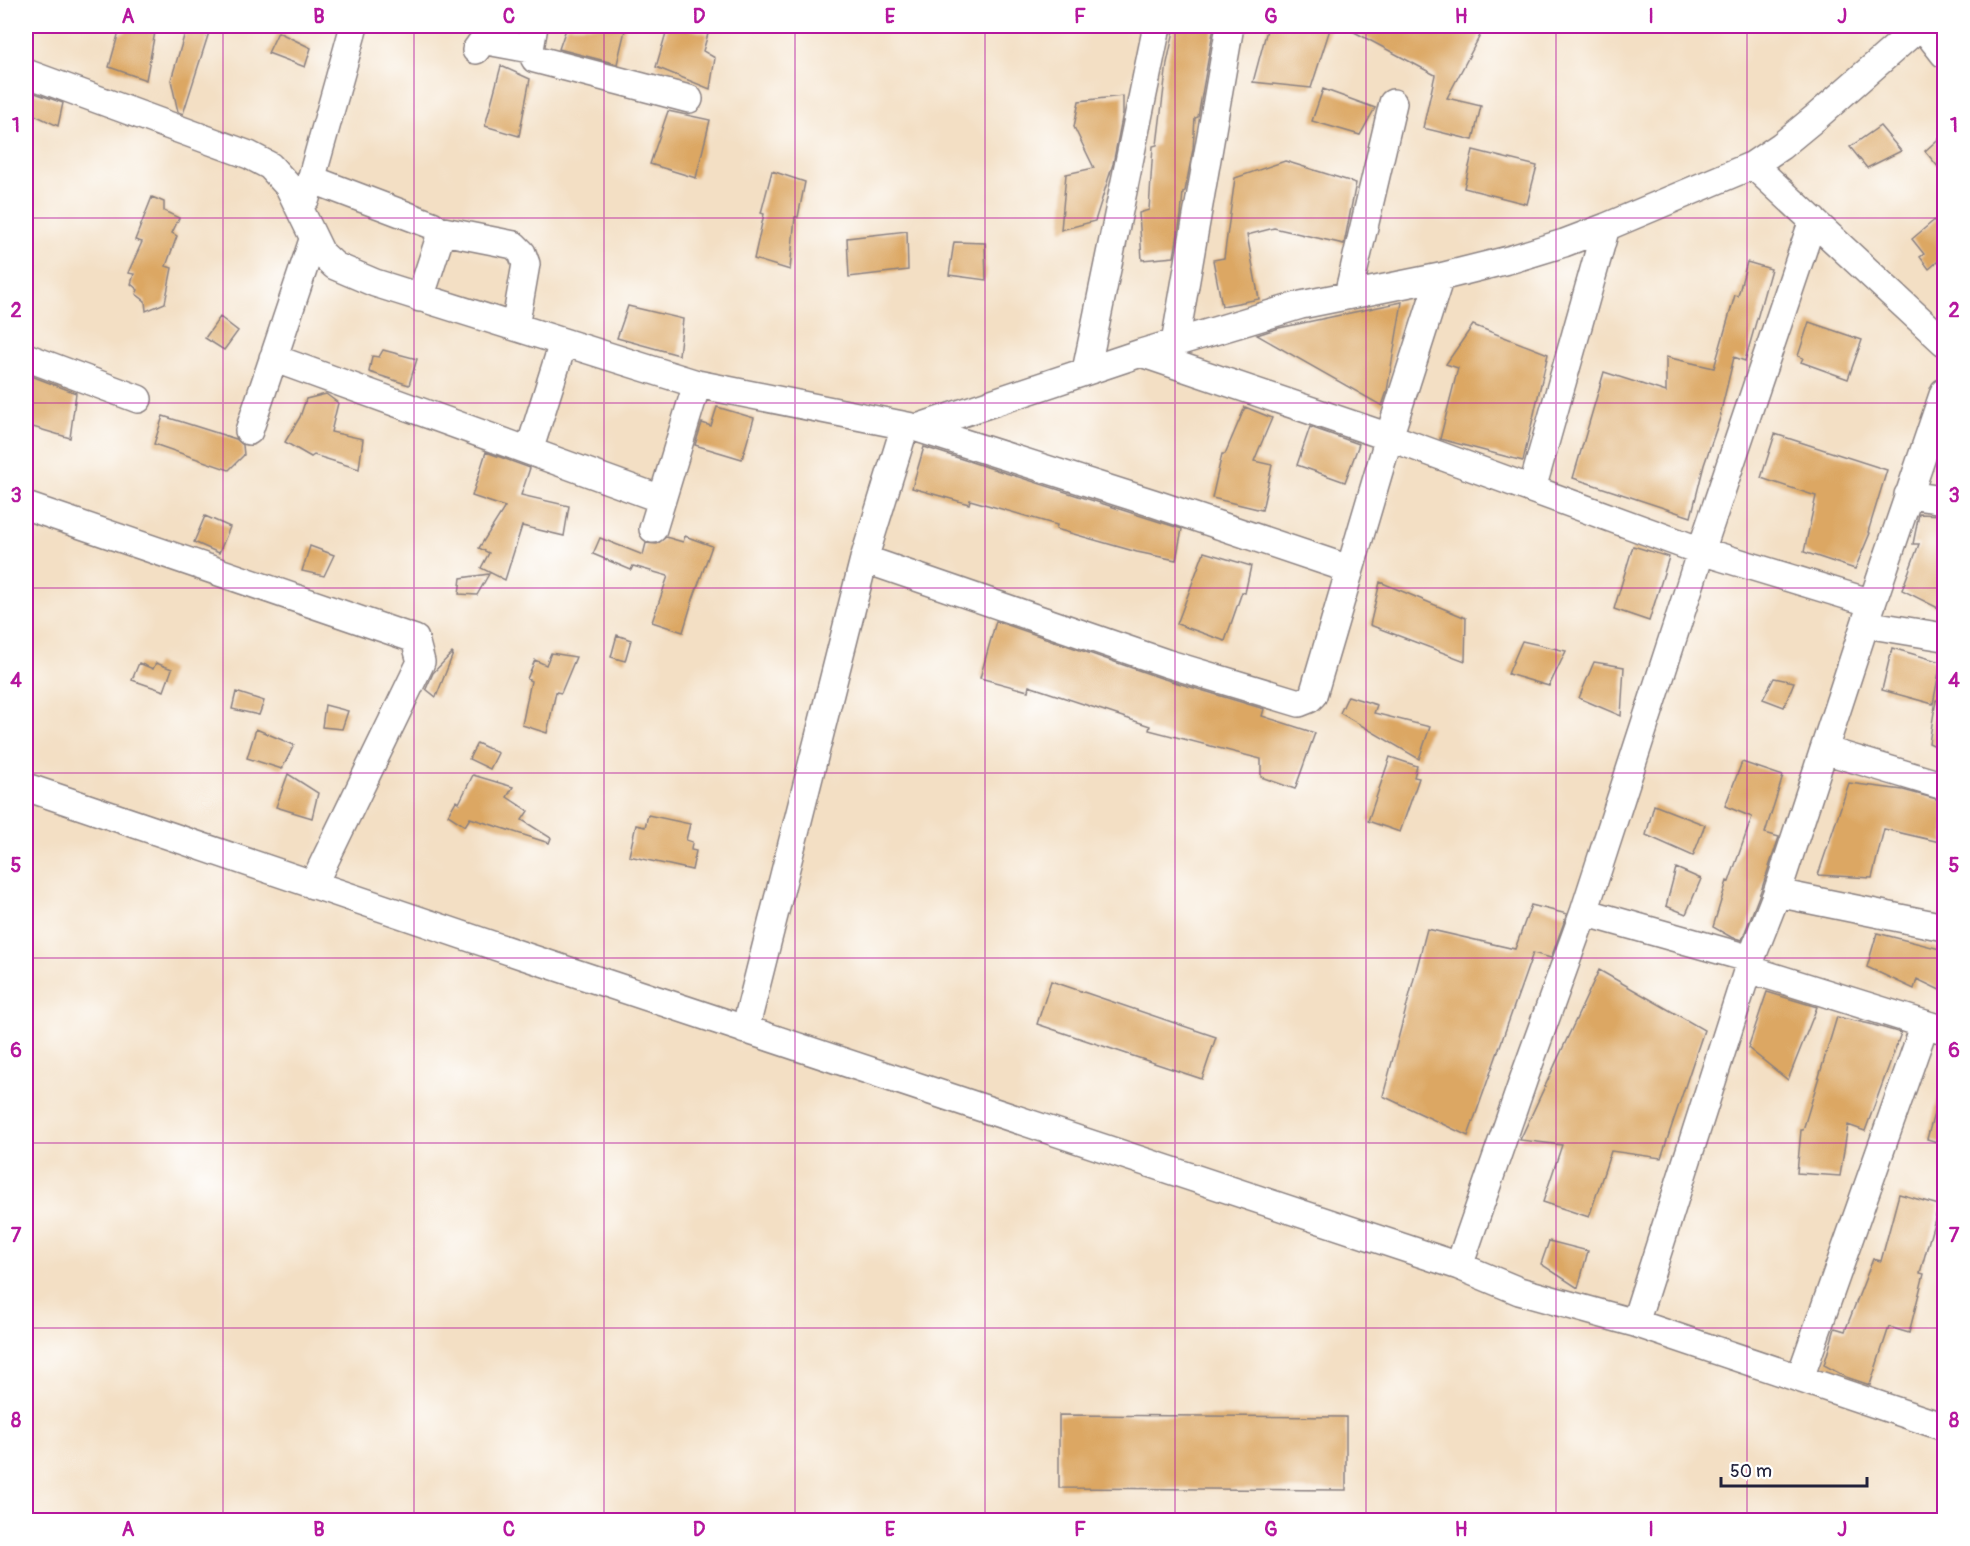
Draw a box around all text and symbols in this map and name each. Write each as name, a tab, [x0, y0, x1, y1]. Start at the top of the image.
text: A	[122, 4, 135, 29]
text: B	[313, 4, 325, 29]
text: C	[503, 4, 515, 29]
text: D	[693, 4, 706, 29]
text: E	[885, 4, 896, 29]
text: F	[1074, 4, 1086, 29]
text: G	[1264, 4, 1278, 29]
text: H	[1455, 4, 1468, 29]
text: I	[1648, 4, 1654, 29]
text: J	[1837, 4, 1847, 29]
text: 1	[12, 113, 20, 138]
text: 1	[1950, 113, 1958, 138]
text: 2	[10, 298, 22, 323]
text: 2	[1948, 298, 1960, 323]
text: 3	[10, 483, 22, 508]
text: 3	[1948, 483, 1960, 508]
text: 4	[10, 668, 22, 693]
text: 4	[1948, 668, 1960, 693]
text: 5	[11, 853, 22, 878]
text: 5	[1949, 853, 1960, 878]
text: 6	[10, 1038, 22, 1063]
text: 6	[1948, 1038, 1960, 1063]
text: 7	[11, 1223, 22, 1248]
text: 7	[1949, 1223, 1960, 1248]
text: 8	[11, 1408, 21, 1433]
text: 8	[1949, 1408, 1959, 1433]
scale bar	[1721, 1450, 1866, 1488]
text: 50 m	[1730, 1460, 1772, 1483]
text: A	[122, 1517, 135, 1542]
text: B	[313, 1517, 325, 1542]
text: C	[503, 1517, 515, 1542]
text: D	[693, 1517, 706, 1542]
text: E	[885, 1517, 896, 1542]
text: F	[1074, 1517, 1086, 1542]
text: G	[1264, 1517, 1278, 1542]
text: H	[1455, 1517, 1468, 1542]
text: I	[1648, 1517, 1654, 1542]
text: J	[1837, 1517, 1847, 1542]

